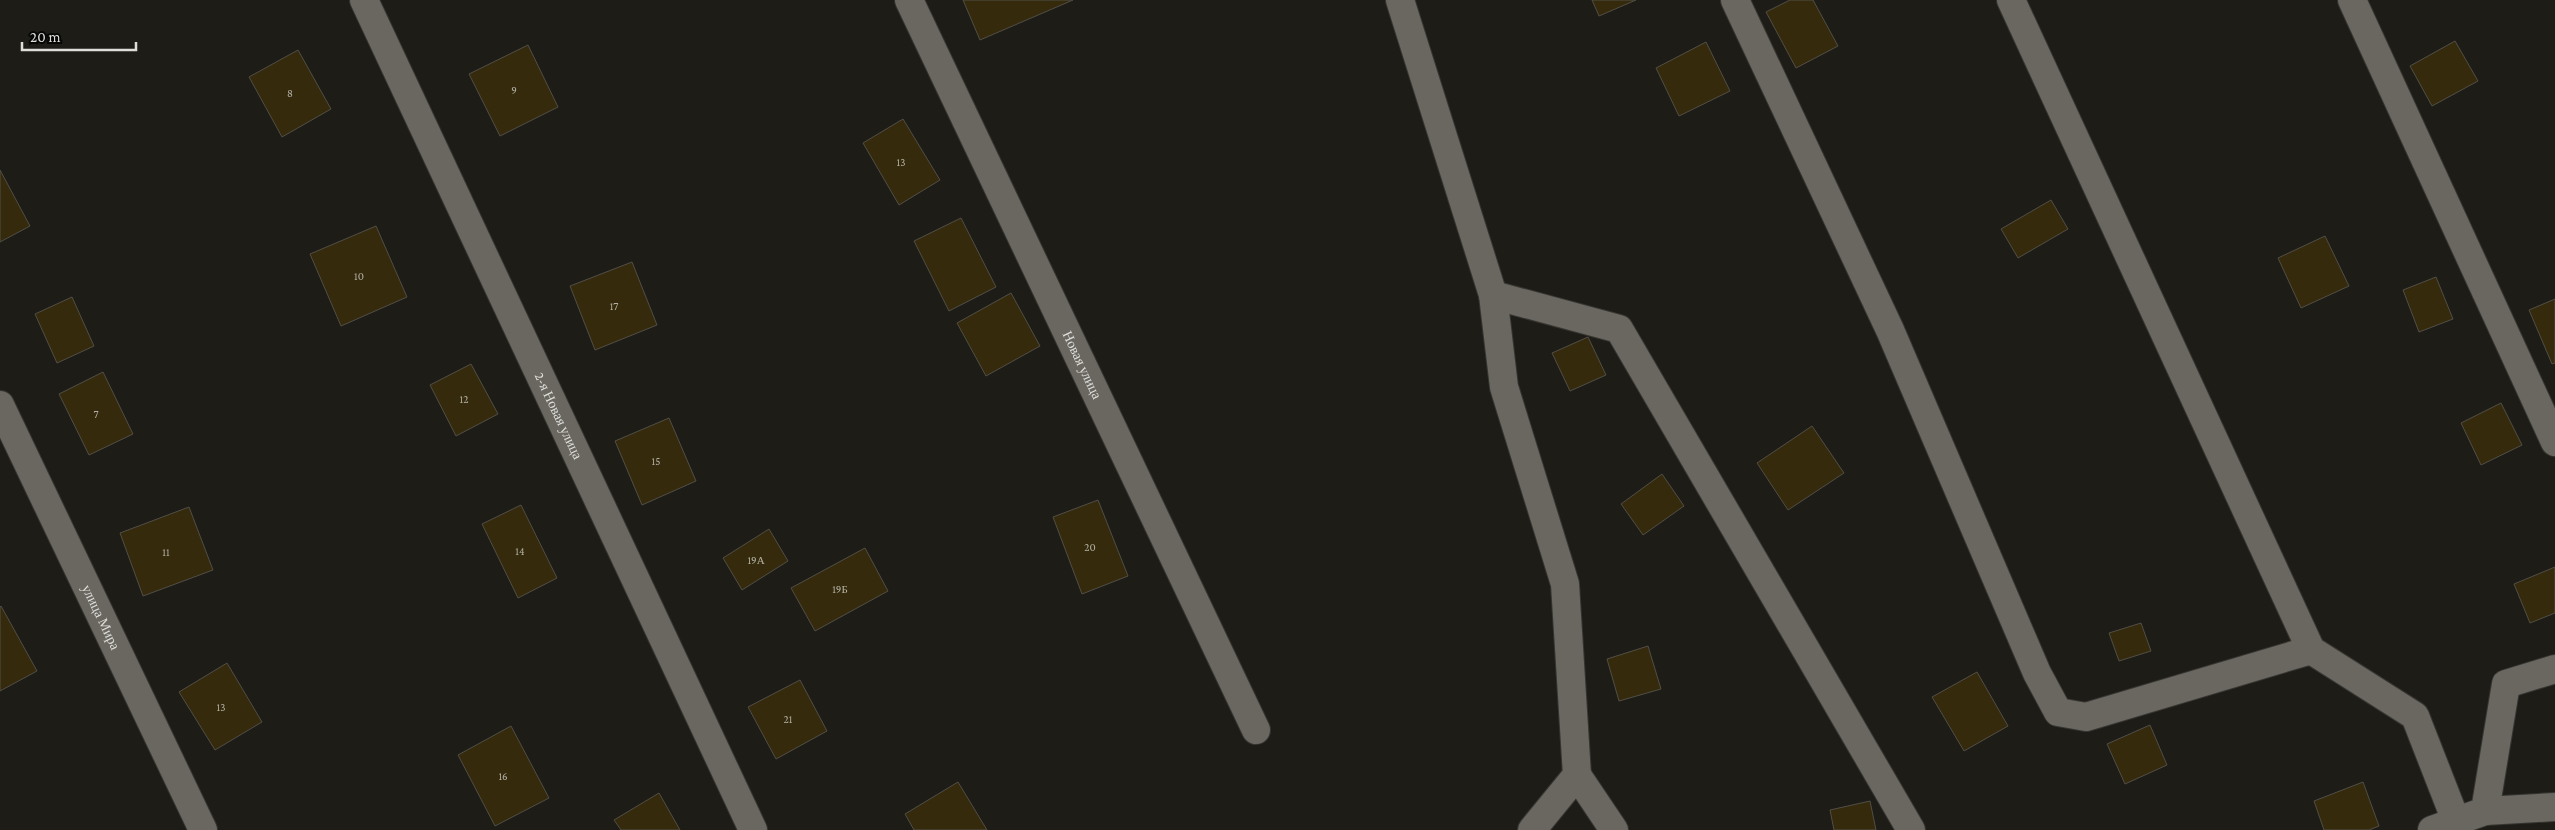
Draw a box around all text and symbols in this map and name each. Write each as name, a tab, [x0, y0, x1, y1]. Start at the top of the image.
scale bar	[22, 20, 136, 52]
text: 20 m	[30, 29, 61, 45]
house number: 9	[511, 84, 517, 96]
house number: 8	[287, 87, 293, 99]
house number: 13	[897, 156, 905, 168]
house number: 10	[354, 270, 364, 282]
house number: 17	[610, 300, 618, 312]
street label: Новая улица	[1059, 328, 1106, 402]
street label: 2-я Новая улица	[532, 370, 586, 462]
house number: 12	[460, 393, 468, 405]
house number: 7	[93, 408, 99, 420]
house number: 15	[652, 455, 660, 467]
house number: 20	[1084, 541, 1096, 553]
house number: 14	[515, 545, 525, 557]
house number: 11	[162, 546, 170, 558]
house number: 19А	[747, 554, 765, 566]
street label: улица Мира	[79, 582, 124, 653]
house number: 19Б	[832, 583, 848, 595]
house number: 13	[217, 701, 225, 713]
house number: 21	[784, 713, 793, 725]
house number: 16	[498, 770, 508, 782]

